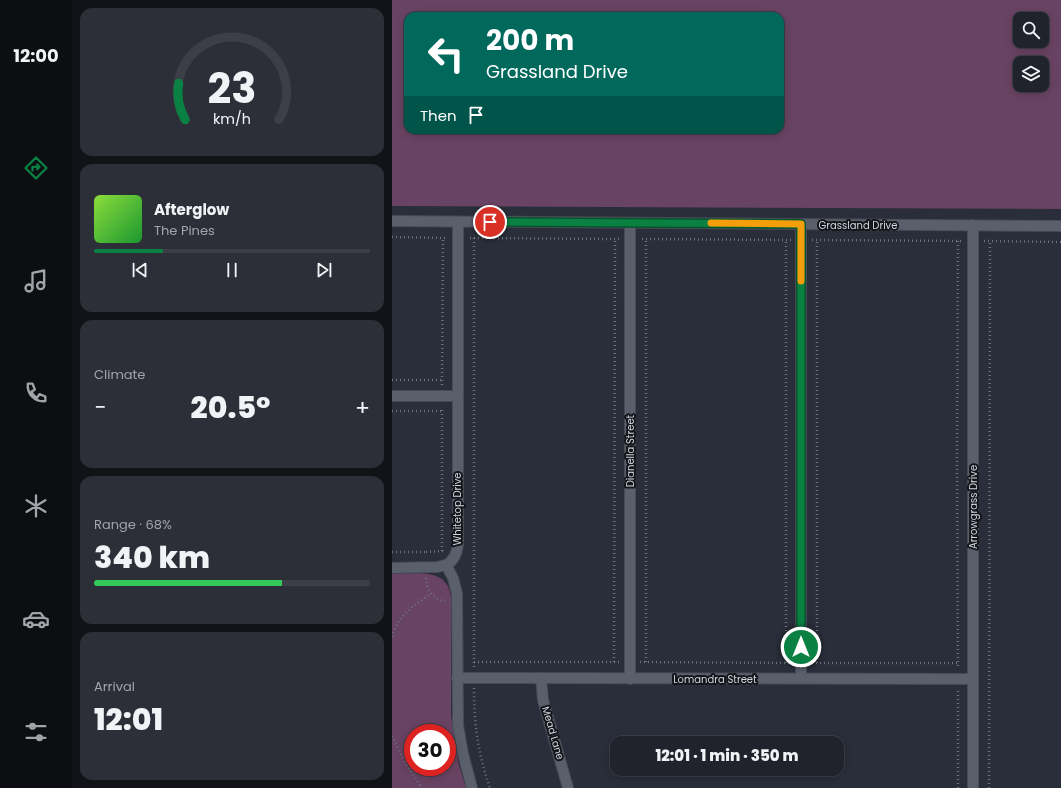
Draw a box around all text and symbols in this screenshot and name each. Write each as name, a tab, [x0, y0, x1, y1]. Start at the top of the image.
map controls	[1013, 12, 1049, 92]
button: search	[1013, 12, 1049, 48]
text: 200 m	[486, 21, 574, 60]
icon: left	[420, 28, 472, 80]
text: 12:00	[13, 43, 59, 68]
button: layers	[1013, 56, 1049, 92]
text: 23	[208, 59, 256, 118]
text: Grassland Drive	[486, 59, 628, 84]
icon: arrive	[465, 104, 487, 126]
text: Then	[420, 105, 457, 126]
text: km/h	[213, 109, 251, 129]
icon: directions	[22, 154, 50, 182]
text: Afterglow	[154, 199, 229, 220]
pin	[473, 205, 507, 239]
icon: arrive	[479, 211, 501, 233]
street label: Grassland Drive	[819, 218, 897, 233]
text: The Pines	[154, 221, 215, 240]
icon: previous	[129, 259, 151, 281]
icon: pause	[221, 259, 243, 281]
icon: next	[313, 259, 335, 281]
icon: music	[22, 267, 50, 295]
text: Climate	[94, 365, 145, 384]
icon: phone	[22, 379, 50, 407]
text: 20.5°	[191, 386, 270, 429]
text: −	[94, 392, 106, 423]
text: +	[355, 392, 370, 423]
street label: Dianella Street	[623, 414, 638, 487]
street label: Arrowgrass Drive	[966, 465, 981, 549]
street label: Whitetop Drive	[450, 473, 465, 546]
icon: climate	[22, 492, 50, 520]
text: Range · 68%	[94, 515, 172, 534]
text: 340 km	[94, 536, 210, 579]
icon: car	[22, 605, 50, 633]
position arrow	[780, 626, 822, 668]
street label: Lomandra Street	[673, 672, 757, 687]
text: Arrival	[94, 677, 135, 696]
text: 12:01	[94, 698, 163, 741]
street label: Mead Lane	[538, 705, 568, 761]
icon: filters	[22, 718, 50, 746]
speed limit sign: 30	[404, 724, 456, 776]
text: 12:01 · 1 min · 350 m	[656, 745, 799, 766]

